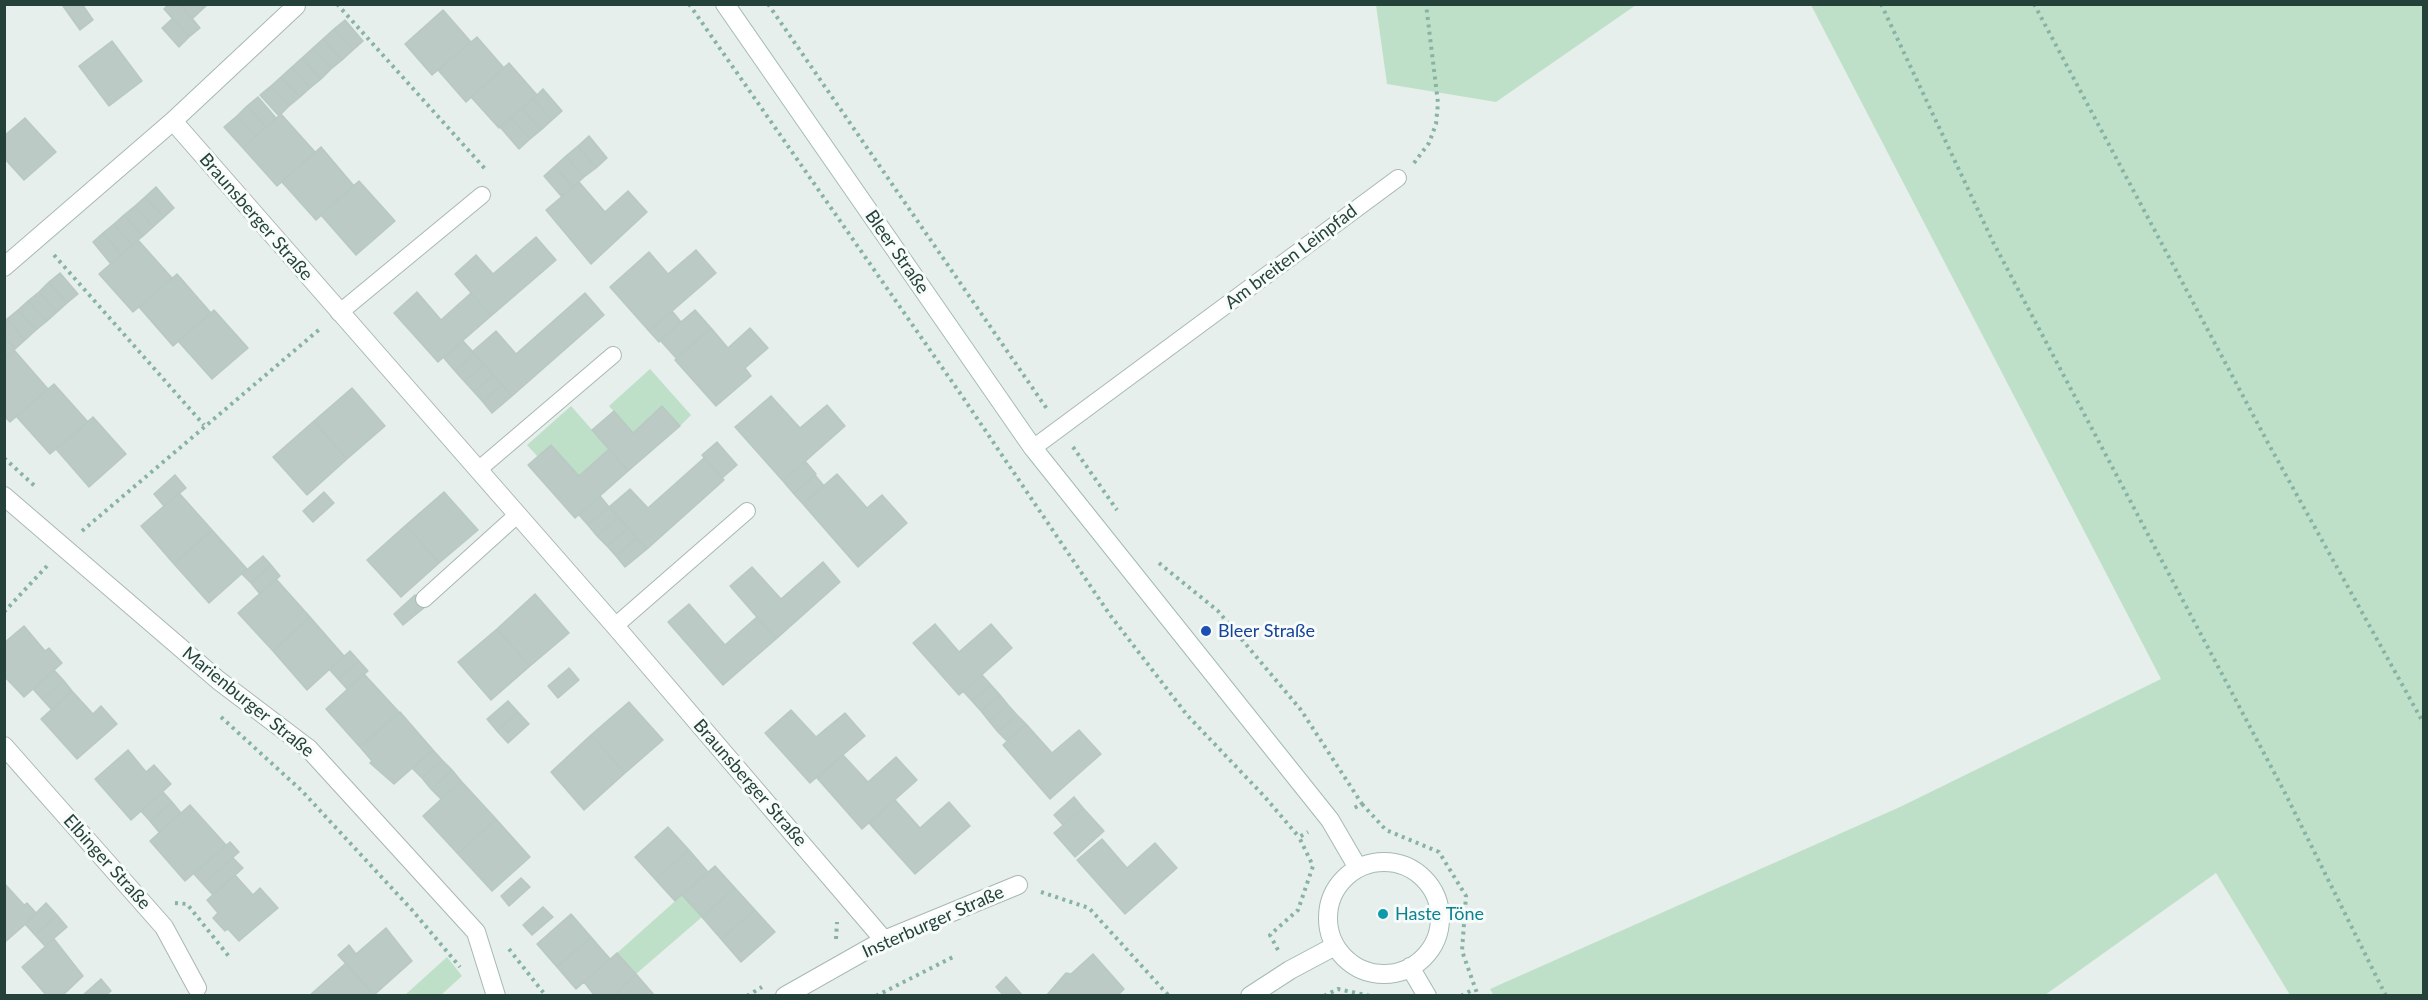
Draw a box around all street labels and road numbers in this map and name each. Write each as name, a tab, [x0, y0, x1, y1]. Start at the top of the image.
street label: Braunsberger Straße	[195, 149, 317, 285]
street label: Am breiten Leinpfad	[1221, 200, 1361, 314]
street label: Bleer Straße	[860, 206, 934, 298]
street label: Marienburger Straße	[178, 642, 318, 762]
street label: Braunsberger Straße	[689, 715, 811, 851]
street label: Elbinger Straße	[59, 810, 155, 914]
street label: Insterburger Straße	[859, 881, 1007, 963]

